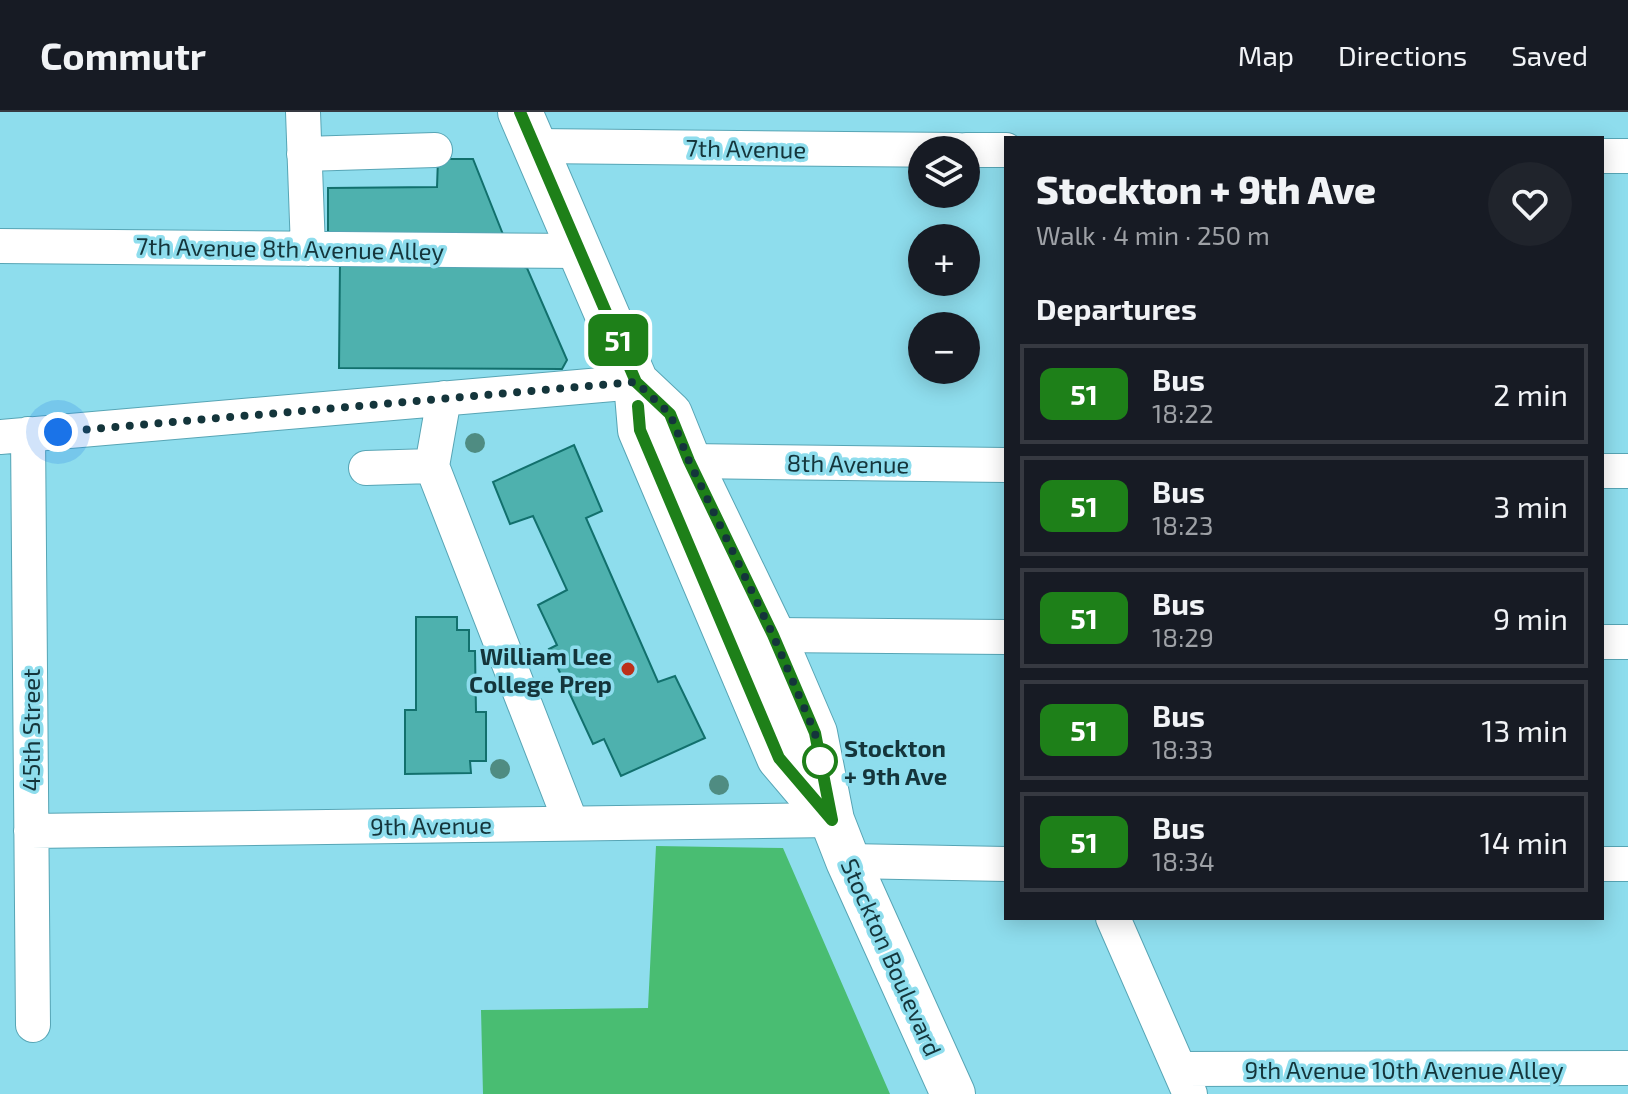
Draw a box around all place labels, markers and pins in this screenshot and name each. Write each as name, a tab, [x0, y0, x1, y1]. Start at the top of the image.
place label: William Lee College Prep	[469, 641, 612, 698]
marker: William Lee College Prep	[619, 660, 637, 678]
place label: Stockton + 9th Ave	[844, 733, 947, 790]
marker: Stockton + 9th Ave	[803, 744, 837, 778]

